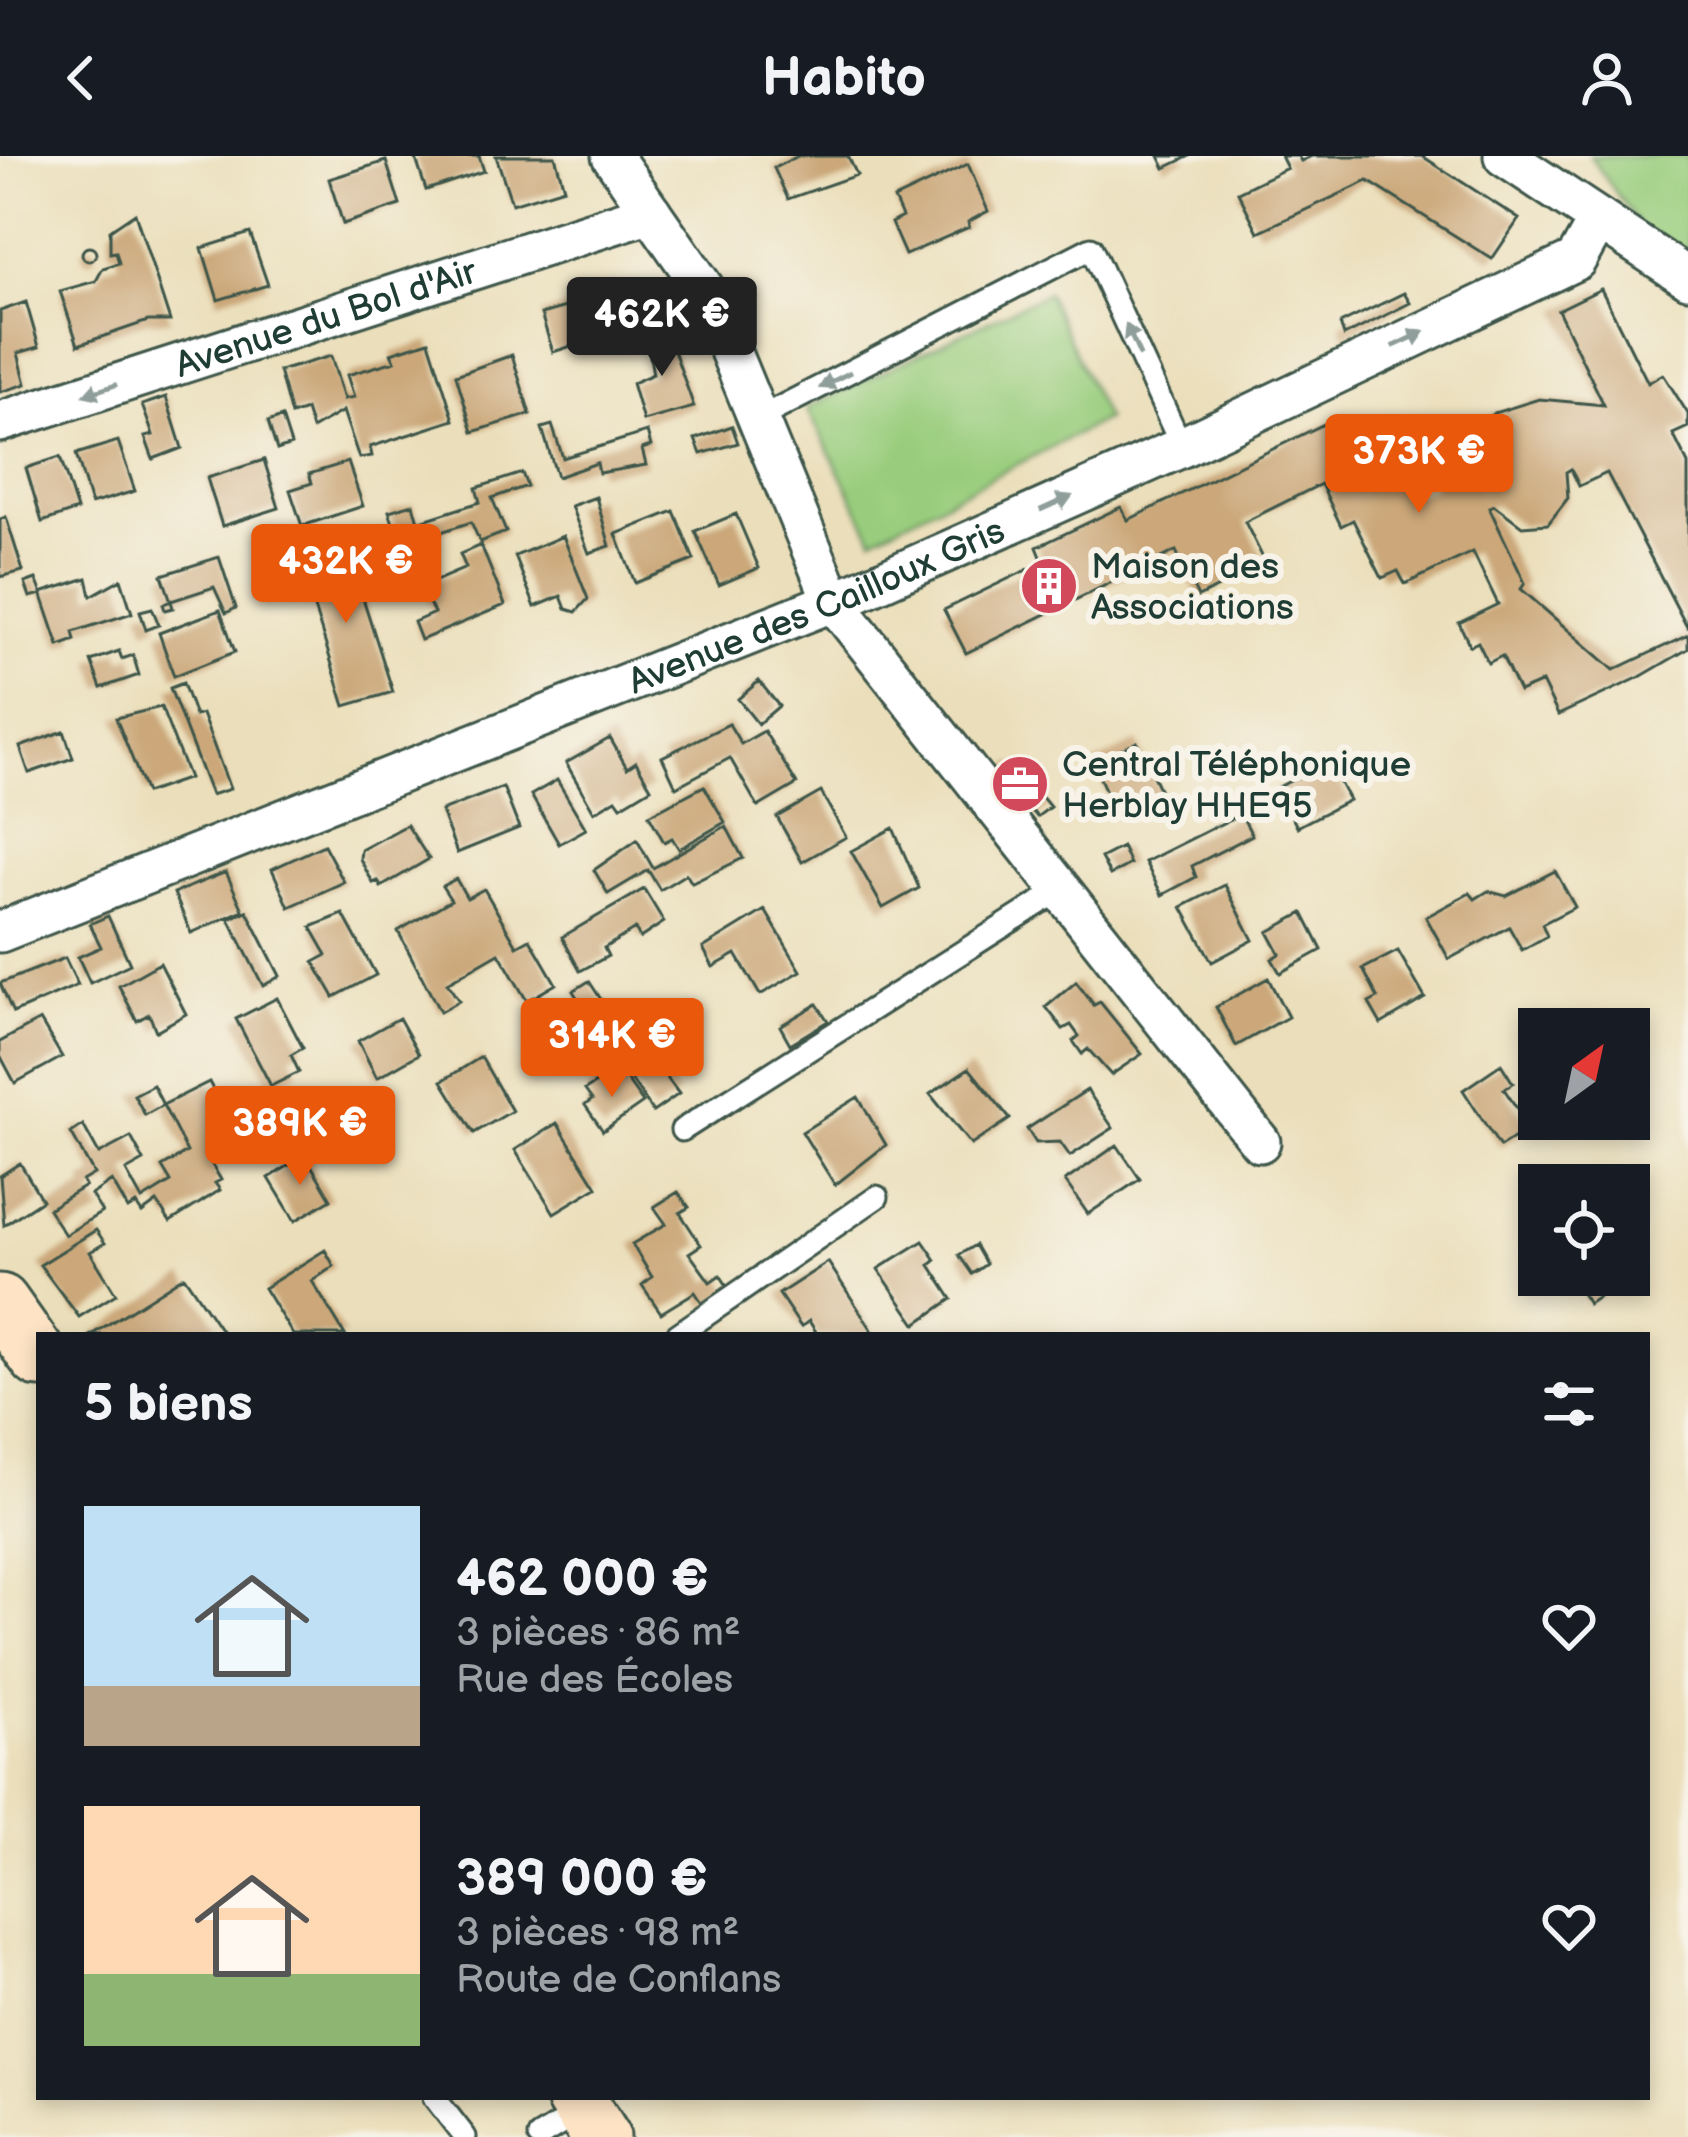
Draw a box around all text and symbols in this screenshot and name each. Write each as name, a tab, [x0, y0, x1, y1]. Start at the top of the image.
icon: back	[48, 45, 114, 111]
icon: person	[1574, 45, 1640, 111]
text: Habito	[762, 46, 926, 111]
street label: Avenue du Bol d'Air	[170, 250, 483, 388]
pin: 462K €	[564, 277, 760, 379]
text: 462K €	[594, 292, 730, 339]
one-way arrow	[1123, 323, 1143, 358]
one-way arrow	[1392, 329, 1427, 349]
one-way arrow	[817, 369, 852, 389]
one-way arrow	[81, 381, 118, 400]
pin: 373K €	[1321, 414, 1517, 516]
text: 373K €	[1352, 429, 1486, 476]
one-way arrow	[1038, 493, 1073, 513]
street label: Avenue des Cailloux Gris	[623, 510, 1012, 705]
pin: 432K €	[248, 524, 444, 626]
text: 432K €	[278, 539, 414, 586]
place label: Maison des Associations	[1091, 546, 1294, 630]
building icon: Maison des Associations	[1018, 555, 1080, 617]
place label: Central Téléphonique Herblay HHE95	[1062, 744, 1411, 828]
office icon: Central Téléphonique Herblay HHE95	[989, 753, 1051, 815]
pin: 314K €	[514, 998, 710, 1100]
north arrow	[1518, 1008, 1650, 1140]
map controls	[1518, 1008, 1650, 1296]
text: 314K €	[548, 1013, 676, 1060]
pin: 389K €	[202, 1086, 398, 1188]
text: 389K €	[232, 1101, 368, 1148]
button: locate	[1518, 1164, 1650, 1296]
icon: filters	[1536, 1371, 1602, 1437]
text: 5 biens	[84, 1374, 253, 1435]
text: 462 000 €	[456, 1549, 709, 1610]
icon: home	[180, 1554, 324, 1698]
icon: heart	[1536, 1593, 1602, 1659]
text: 3 pièces · 86 m²	[456, 1610, 741, 1657]
text: Rue des Écoles	[456, 1657, 733, 1704]
text: 389 000 €	[456, 1849, 708, 1910]
icon: home	[180, 1854, 324, 1998]
icon: heart	[1536, 1893, 1602, 1959]
text: 3 pièces · 98 m²	[456, 1910, 739, 1957]
text: Route de Conflans	[456, 1957, 781, 2004]

